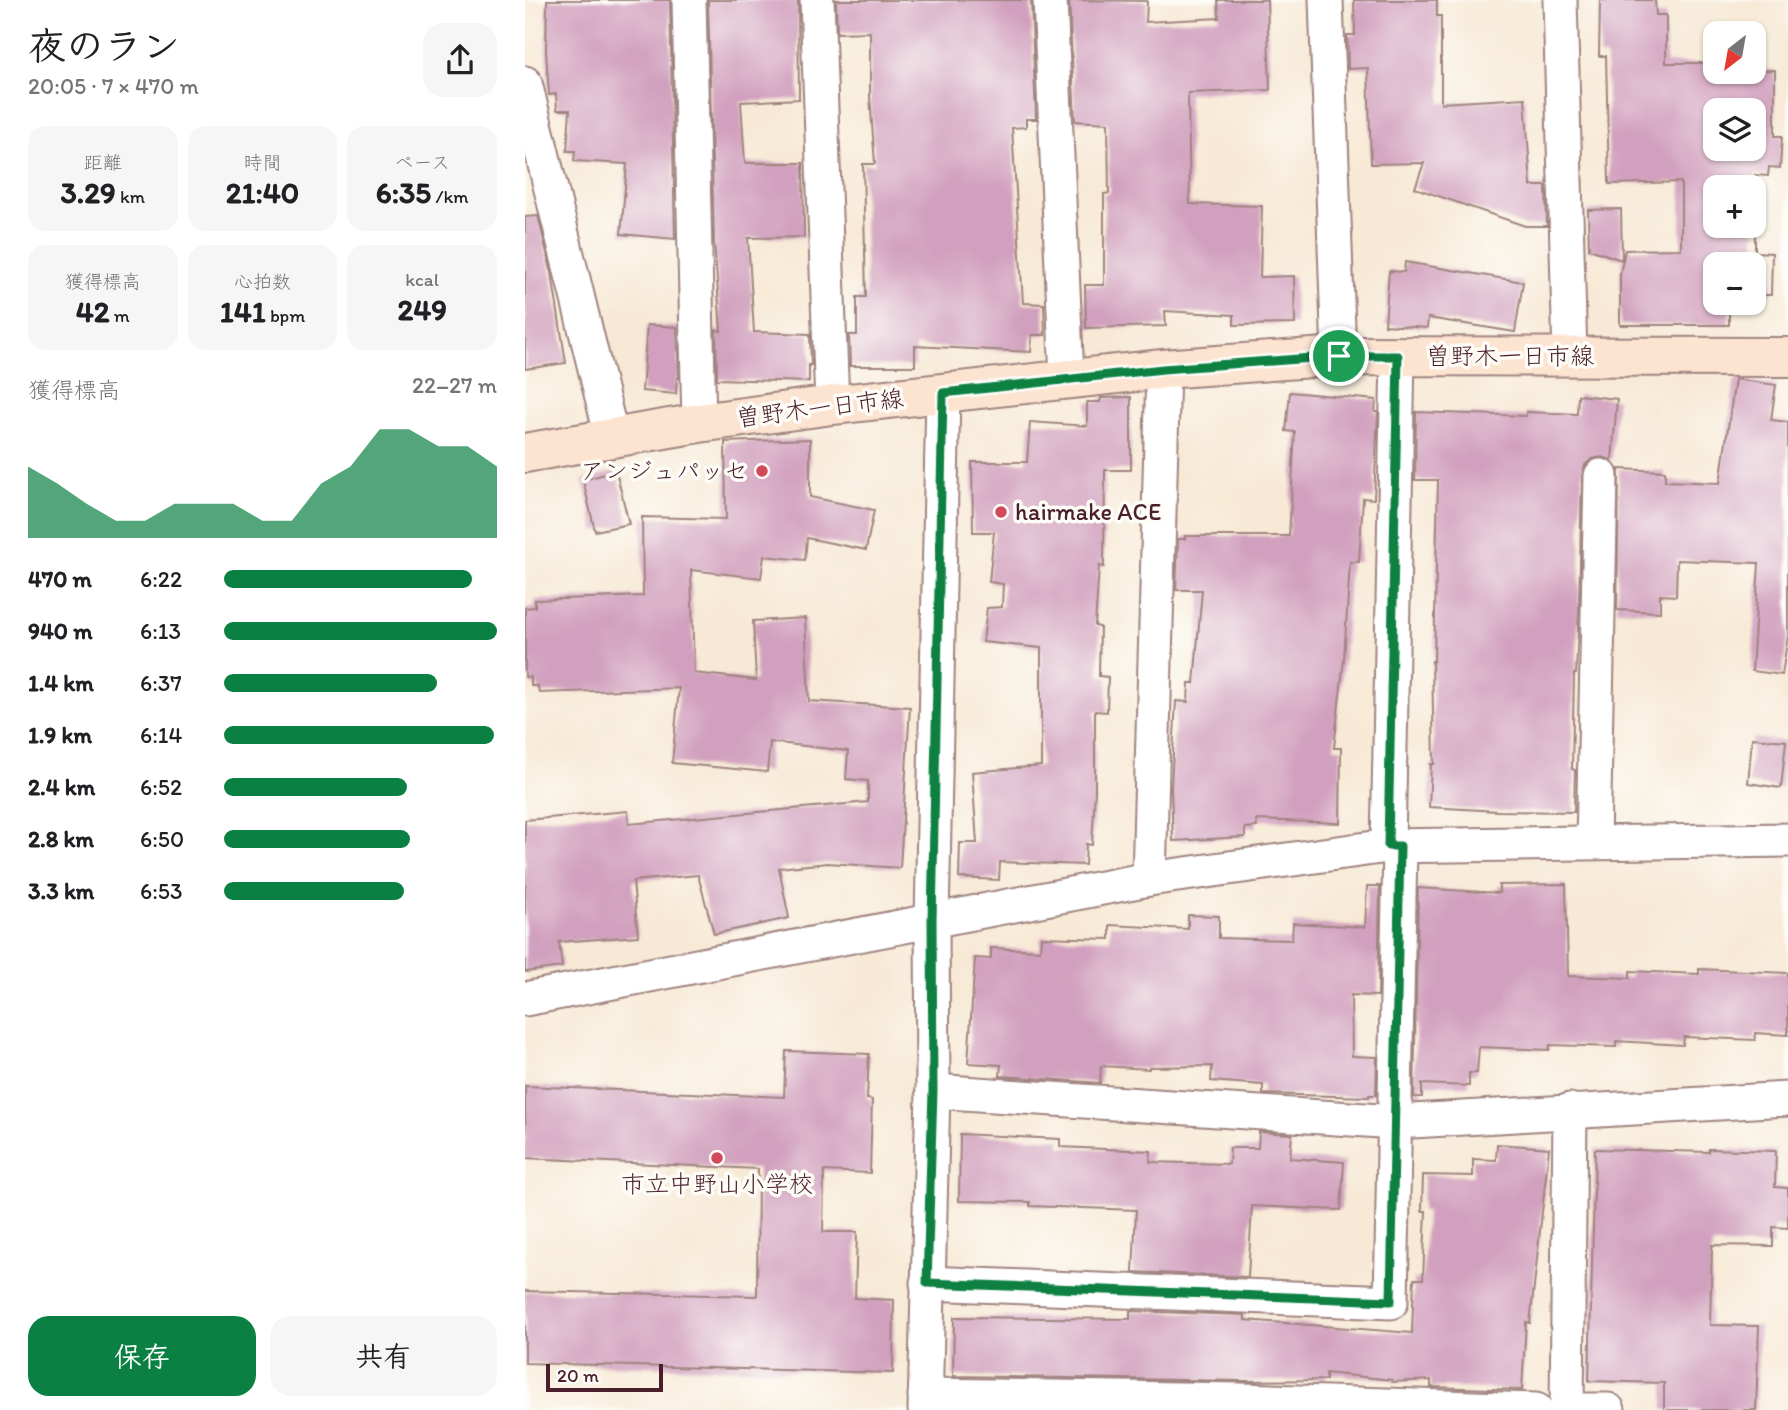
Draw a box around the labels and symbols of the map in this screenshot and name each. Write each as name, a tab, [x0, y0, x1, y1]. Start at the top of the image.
north arrow	[1703, 21, 1766, 84]
pin	[1309, 326, 1369, 386]
street label: 曽野木一日市線	[1426, 341, 1594, 370]
street label: 曽野木一日市線	[735, 383, 905, 432]
place label: アンジュパッセ	[580, 456, 748, 485]
marker: アンジュパッセ	[754, 463, 770, 479]
place label: hairmake ACE	[1015, 497, 1161, 526]
marker: hairmake ACE	[993, 504, 1009, 520]
marker: 市立中野山小学校	[709, 1150, 725, 1166]
place label: 市立中野山小学校	[621, 1169, 813, 1198]
scale bar	[546, 1361, 663, 1393]

